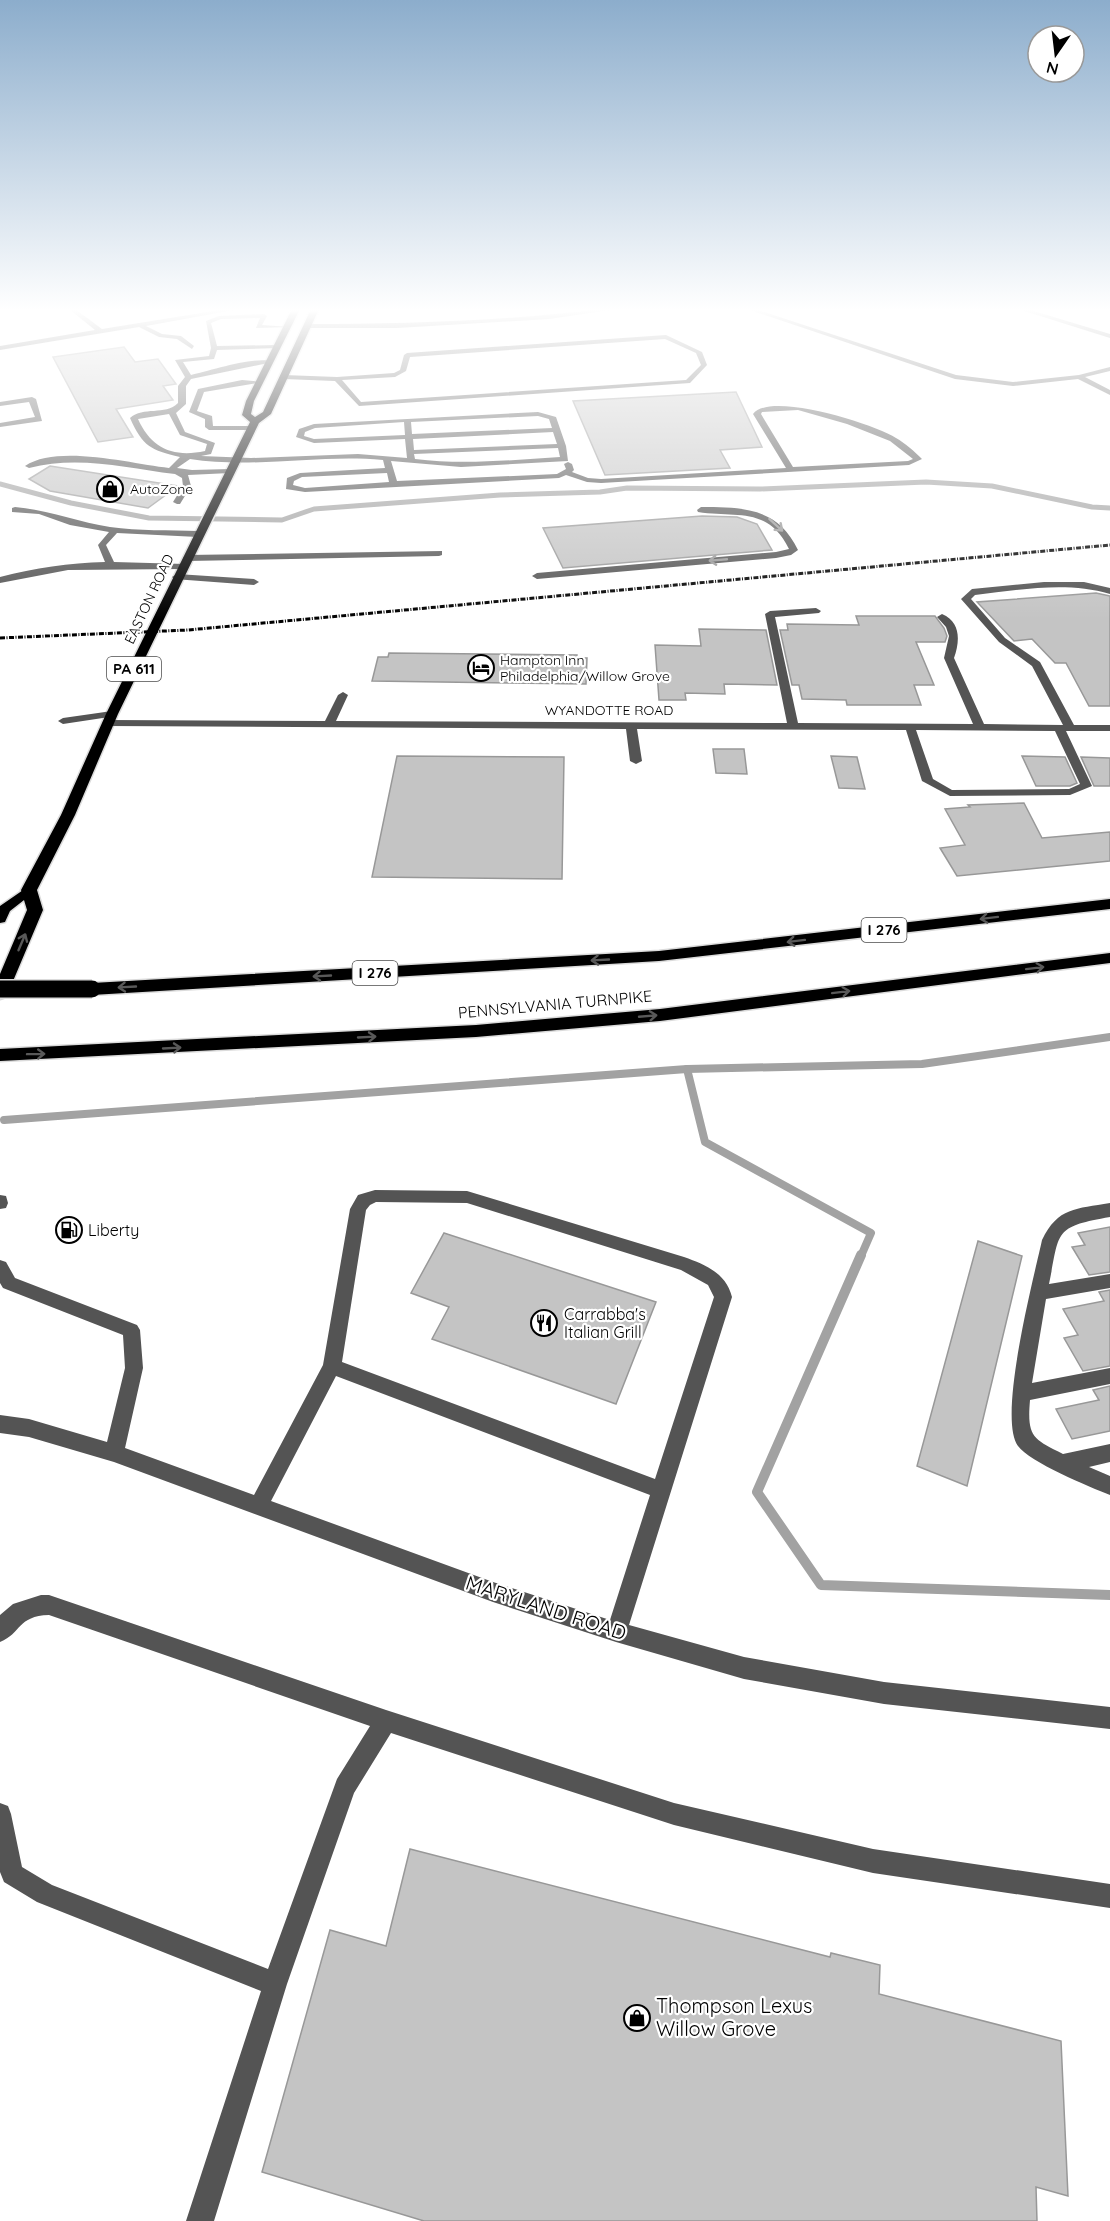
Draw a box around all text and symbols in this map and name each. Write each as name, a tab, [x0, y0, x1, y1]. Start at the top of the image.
north arrow	[1026, 24, 1086, 84]
text: N	[1044, 57, 1060, 80]
shop icon: AutoZone	[95, 474, 125, 504]
place label: AutoZone	[130, 480, 193, 498]
one-way arrow	[768, 518, 783, 532]
street label: EASTON ROAD	[120, 551, 178, 647]
one-way arrow	[708, 555, 728, 566]
place label: Hampton Inn Philadelphia/Willow Grove	[500, 651, 670, 685]
hotel icon: Hampton Inn Philadelphia/Willow Grove	[466, 653, 496, 683]
road number: PA 611	[107, 657, 161, 681]
street label: WYANDOTTE ROAD	[545, 701, 673, 719]
one-way arrow	[980, 913, 1000, 924]
road number: I 276	[862, 918, 906, 942]
one-way arrow	[17, 934, 28, 952]
one-way arrow	[786, 935, 806, 946]
one-way arrow	[591, 954, 611, 965]
road number: I 276	[352, 961, 398, 985]
one-way arrow	[1025, 962, 1044, 973]
one-way arrow	[312, 970, 332, 981]
one-way arrow	[118, 982, 138, 993]
street label: PENNSYLVANIA TURNPIKE	[457, 986, 653, 1022]
one-way arrow	[831, 986, 851, 997]
one-way arrow	[638, 1010, 657, 1021]
one-way arrow	[357, 1031, 377, 1042]
one-way arrow	[162, 1042, 182, 1053]
one-way arrow	[26, 1048, 46, 1060]
fuel station icon: Liberty	[54, 1215, 84, 1245]
place label: Liberty	[88, 1220, 139, 1240]
place label: Carrabba's Italian Grill	[564, 1304, 646, 1342]
restaurant icon: Carrabba's Italian Grill	[529, 1308, 559, 1338]
street label: MARYLAND ROAD	[463, 1570, 630, 1645]
place label: Thompson Lexus Willow Grove	[656, 1993, 813, 2041]
shop icon: Thompson Lexus Willow Grove	[622, 2003, 652, 2033]

